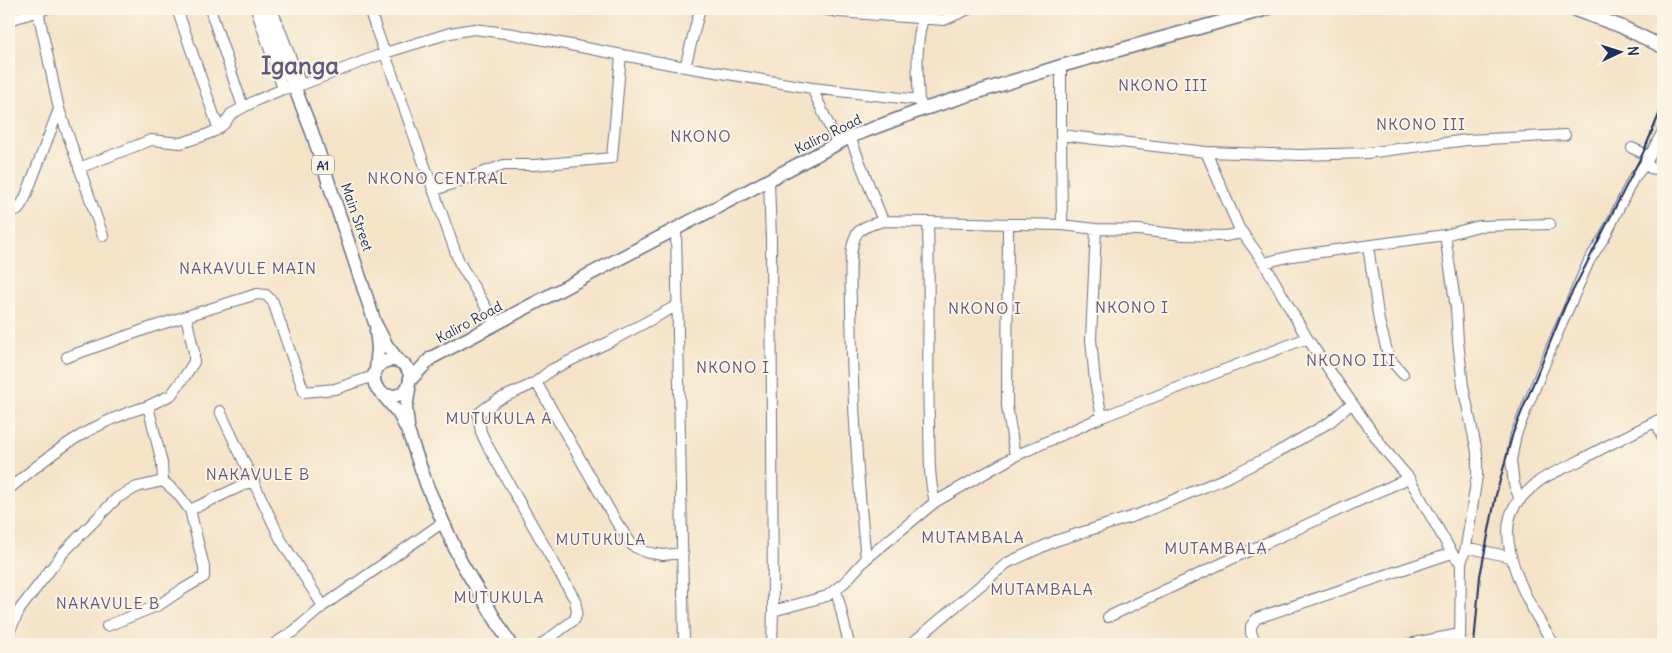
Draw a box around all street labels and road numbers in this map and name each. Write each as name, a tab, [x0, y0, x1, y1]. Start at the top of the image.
street label: Kaliro Road	[792, 110, 864, 158]
road number: A1	[312, 156, 334, 174]
street label: Main Street	[337, 180, 377, 254]
street label: Kaliro Road	[433, 297, 505, 347]

